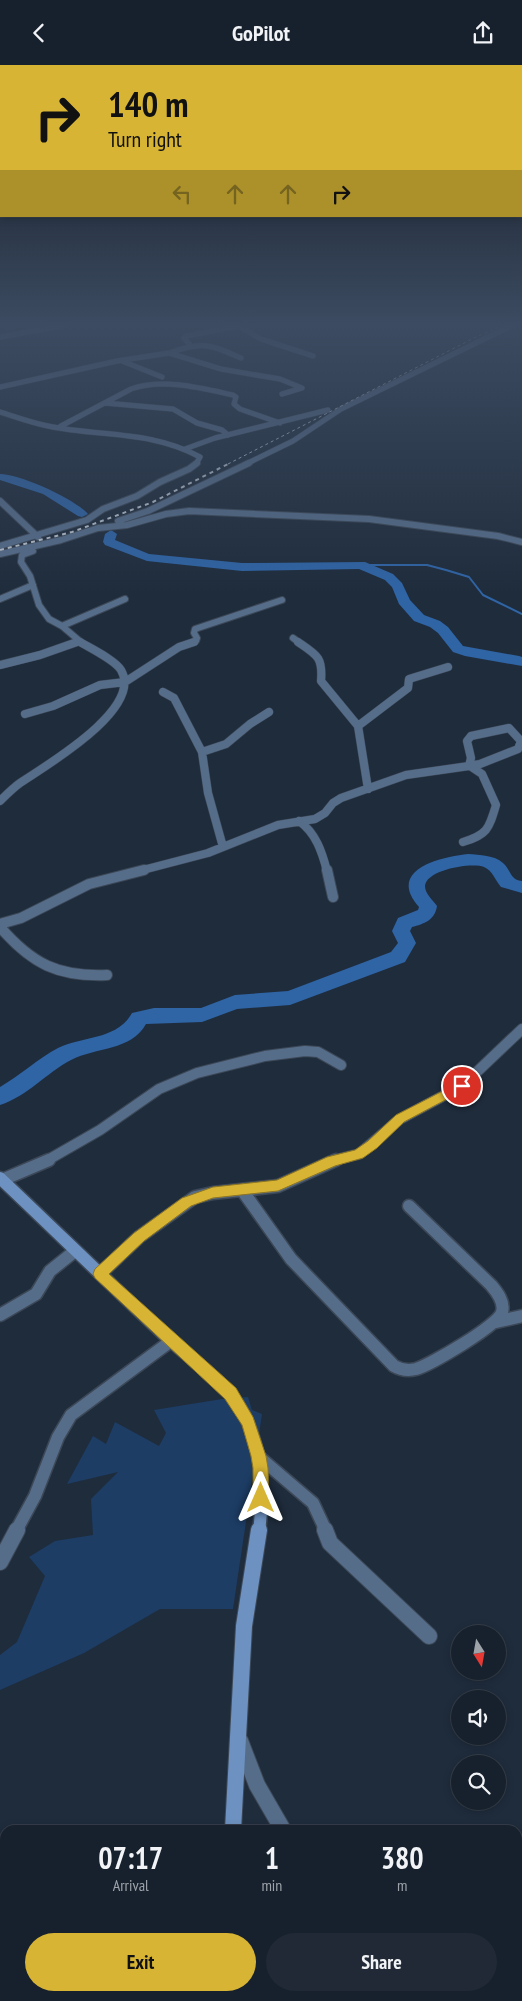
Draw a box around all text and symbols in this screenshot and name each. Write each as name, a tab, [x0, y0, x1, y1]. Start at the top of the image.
icon: back	[25, 19, 53, 47]
text: GoPilot	[232, 19, 290, 47]
icon: share	[469, 19, 497, 47]
text: 140 m	[108, 81, 189, 127]
icon: right	[25, 85, 90, 150]
text: Turn right	[108, 125, 182, 153]
icon: left	[168, 180, 196, 208]
icon: ahead	[221, 180, 249, 208]
icon: ahead	[274, 180, 302, 208]
icon: right	[327, 180, 355, 208]
pin	[441, 1065, 483, 1107]
icon: arrive	[448, 1072, 476, 1100]
position arrow	[234, 1471, 286, 1523]
north arrow	[451, 1625, 506, 1680]
map controls	[451, 1625, 506, 1810]
button: sound	[451, 1690, 506, 1745]
button: search	[451, 1755, 506, 1810]
text: 07:17	[98, 1838, 163, 1877]
text: 1	[265, 1838, 279, 1877]
text: 380	[381, 1838, 424, 1877]
text: Arrival	[113, 1875, 149, 1895]
text: min	[261, 1875, 282, 1895]
text: m	[397, 1875, 407, 1895]
button: Exit	[25, 1933, 256, 1991]
button: Share	[266, 1933, 497, 1991]

